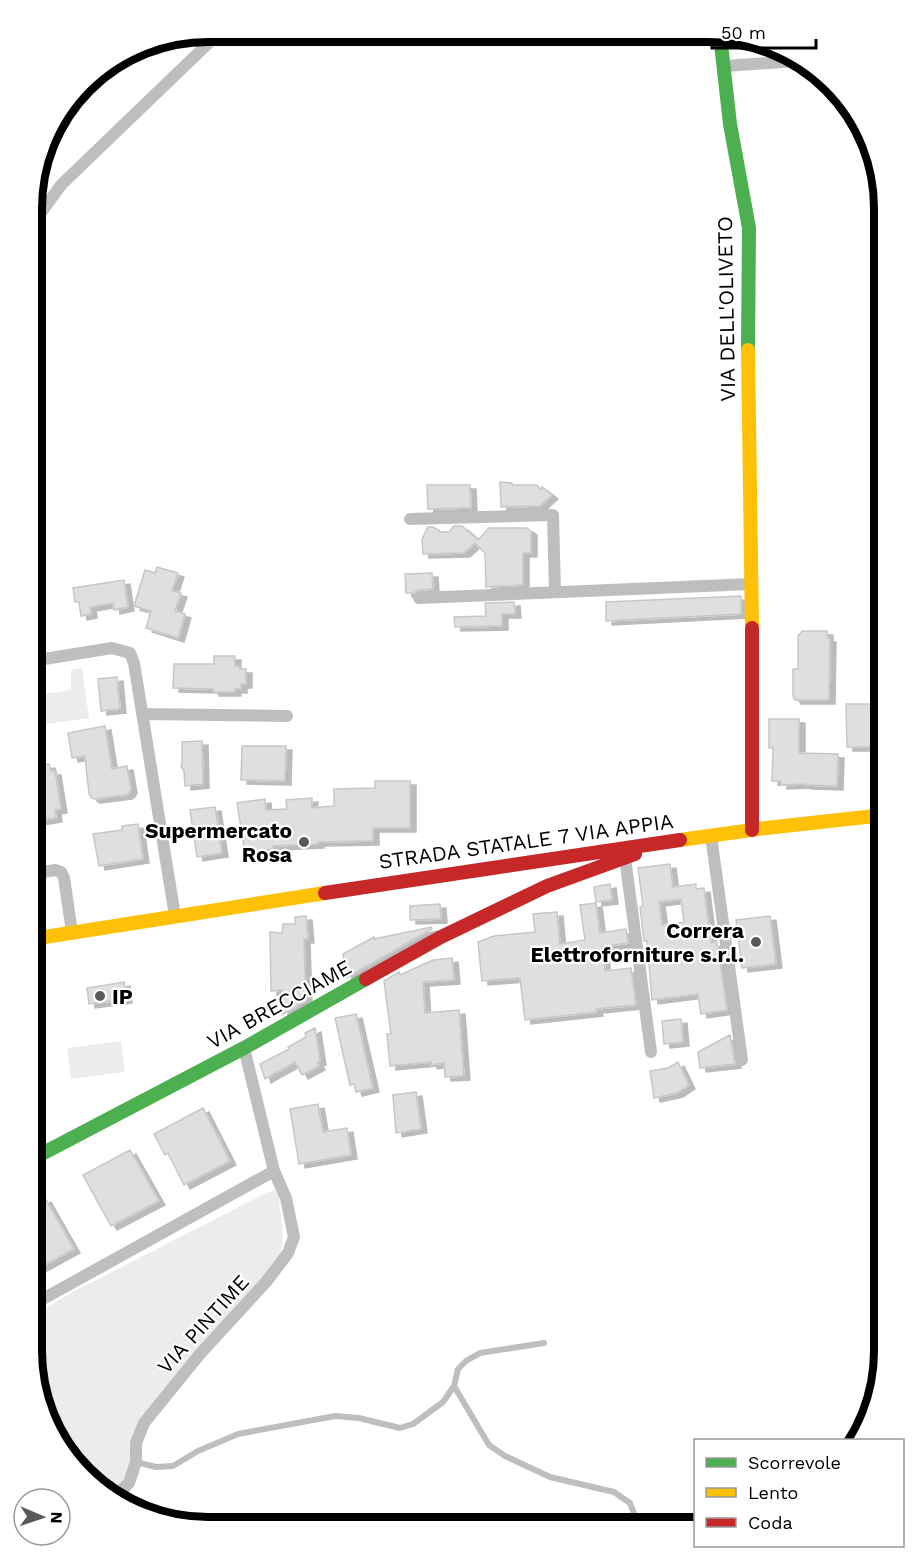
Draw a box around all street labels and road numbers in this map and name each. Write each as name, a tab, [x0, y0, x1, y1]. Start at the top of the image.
street label: VIA DELL'OLIVETO	[712, 216, 740, 402]
street label: STRADA STATALE 7 VIA APPIA	[377, 808, 675, 874]
street label: VIA BRECCIAME	[203, 954, 355, 1054]
street label: VIA PINTIME	[152, 1269, 254, 1379]

